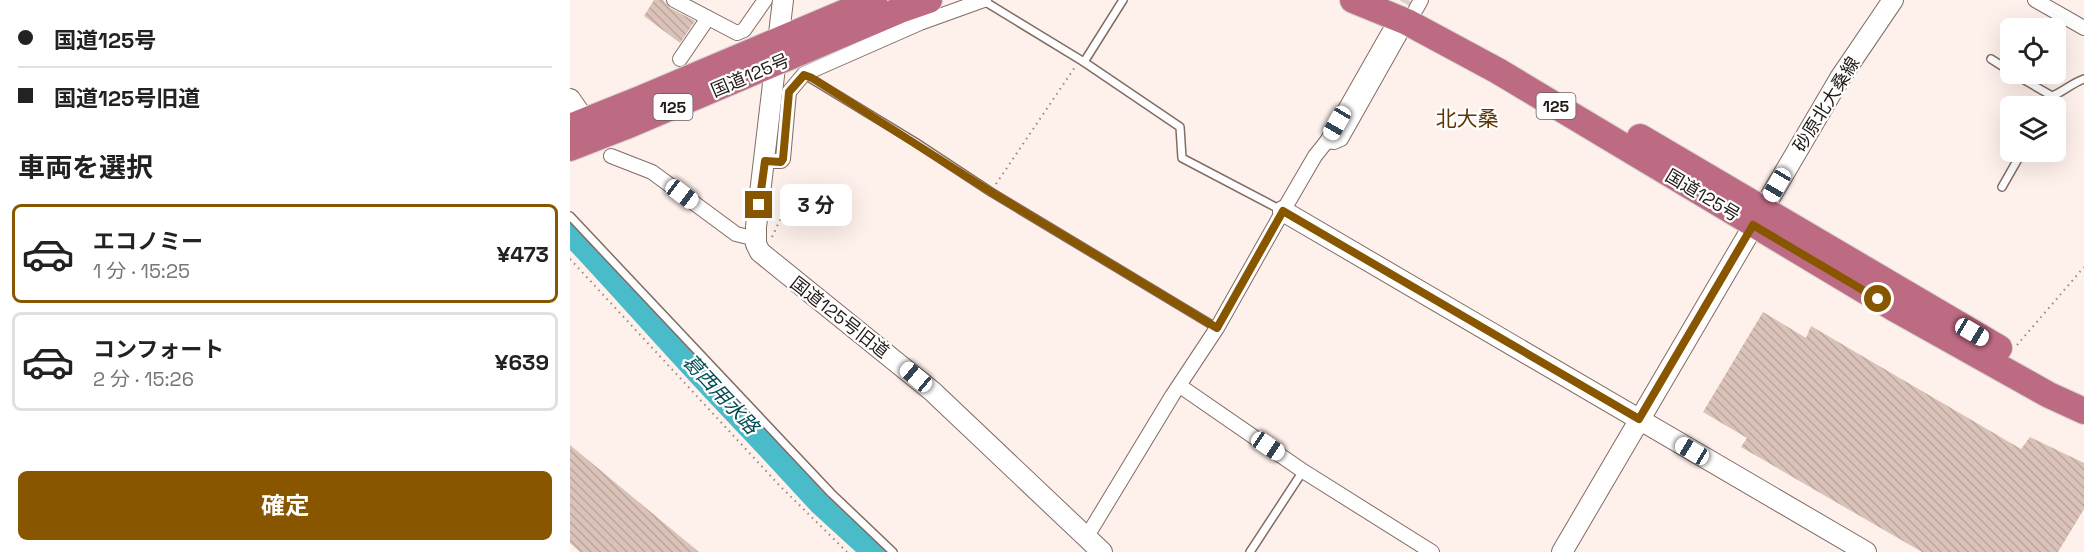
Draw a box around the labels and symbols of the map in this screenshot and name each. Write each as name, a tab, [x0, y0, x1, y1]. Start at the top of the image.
street label: 国道125号	[707, 48, 793, 102]
street label: 砂原北大桑線	[1788, 52, 1864, 156]
road number: 125	[1536, 93, 1576, 119]
road number: 125	[654, 94, 692, 120]
car	[1320, 103, 1354, 143]
district label: 北大桑	[1436, 105, 1499, 132]
street label: 国道125号	[1661, 164, 1745, 226]
car	[1760, 165, 1794, 205]
car	[662, 176, 702, 212]
callout: 3 分	[780, 184, 852, 226]
route end	[745, 191, 772, 218]
street label: 国道125号旧道	[786, 271, 894, 363]
route start	[1864, 285, 1891, 312]
car	[1952, 315, 1992, 349]
water label: 葛西用水路	[677, 349, 766, 441]
car	[896, 359, 936, 395]
car	[1248, 428, 1288, 464]
car	[1672, 434, 1712, 468]

